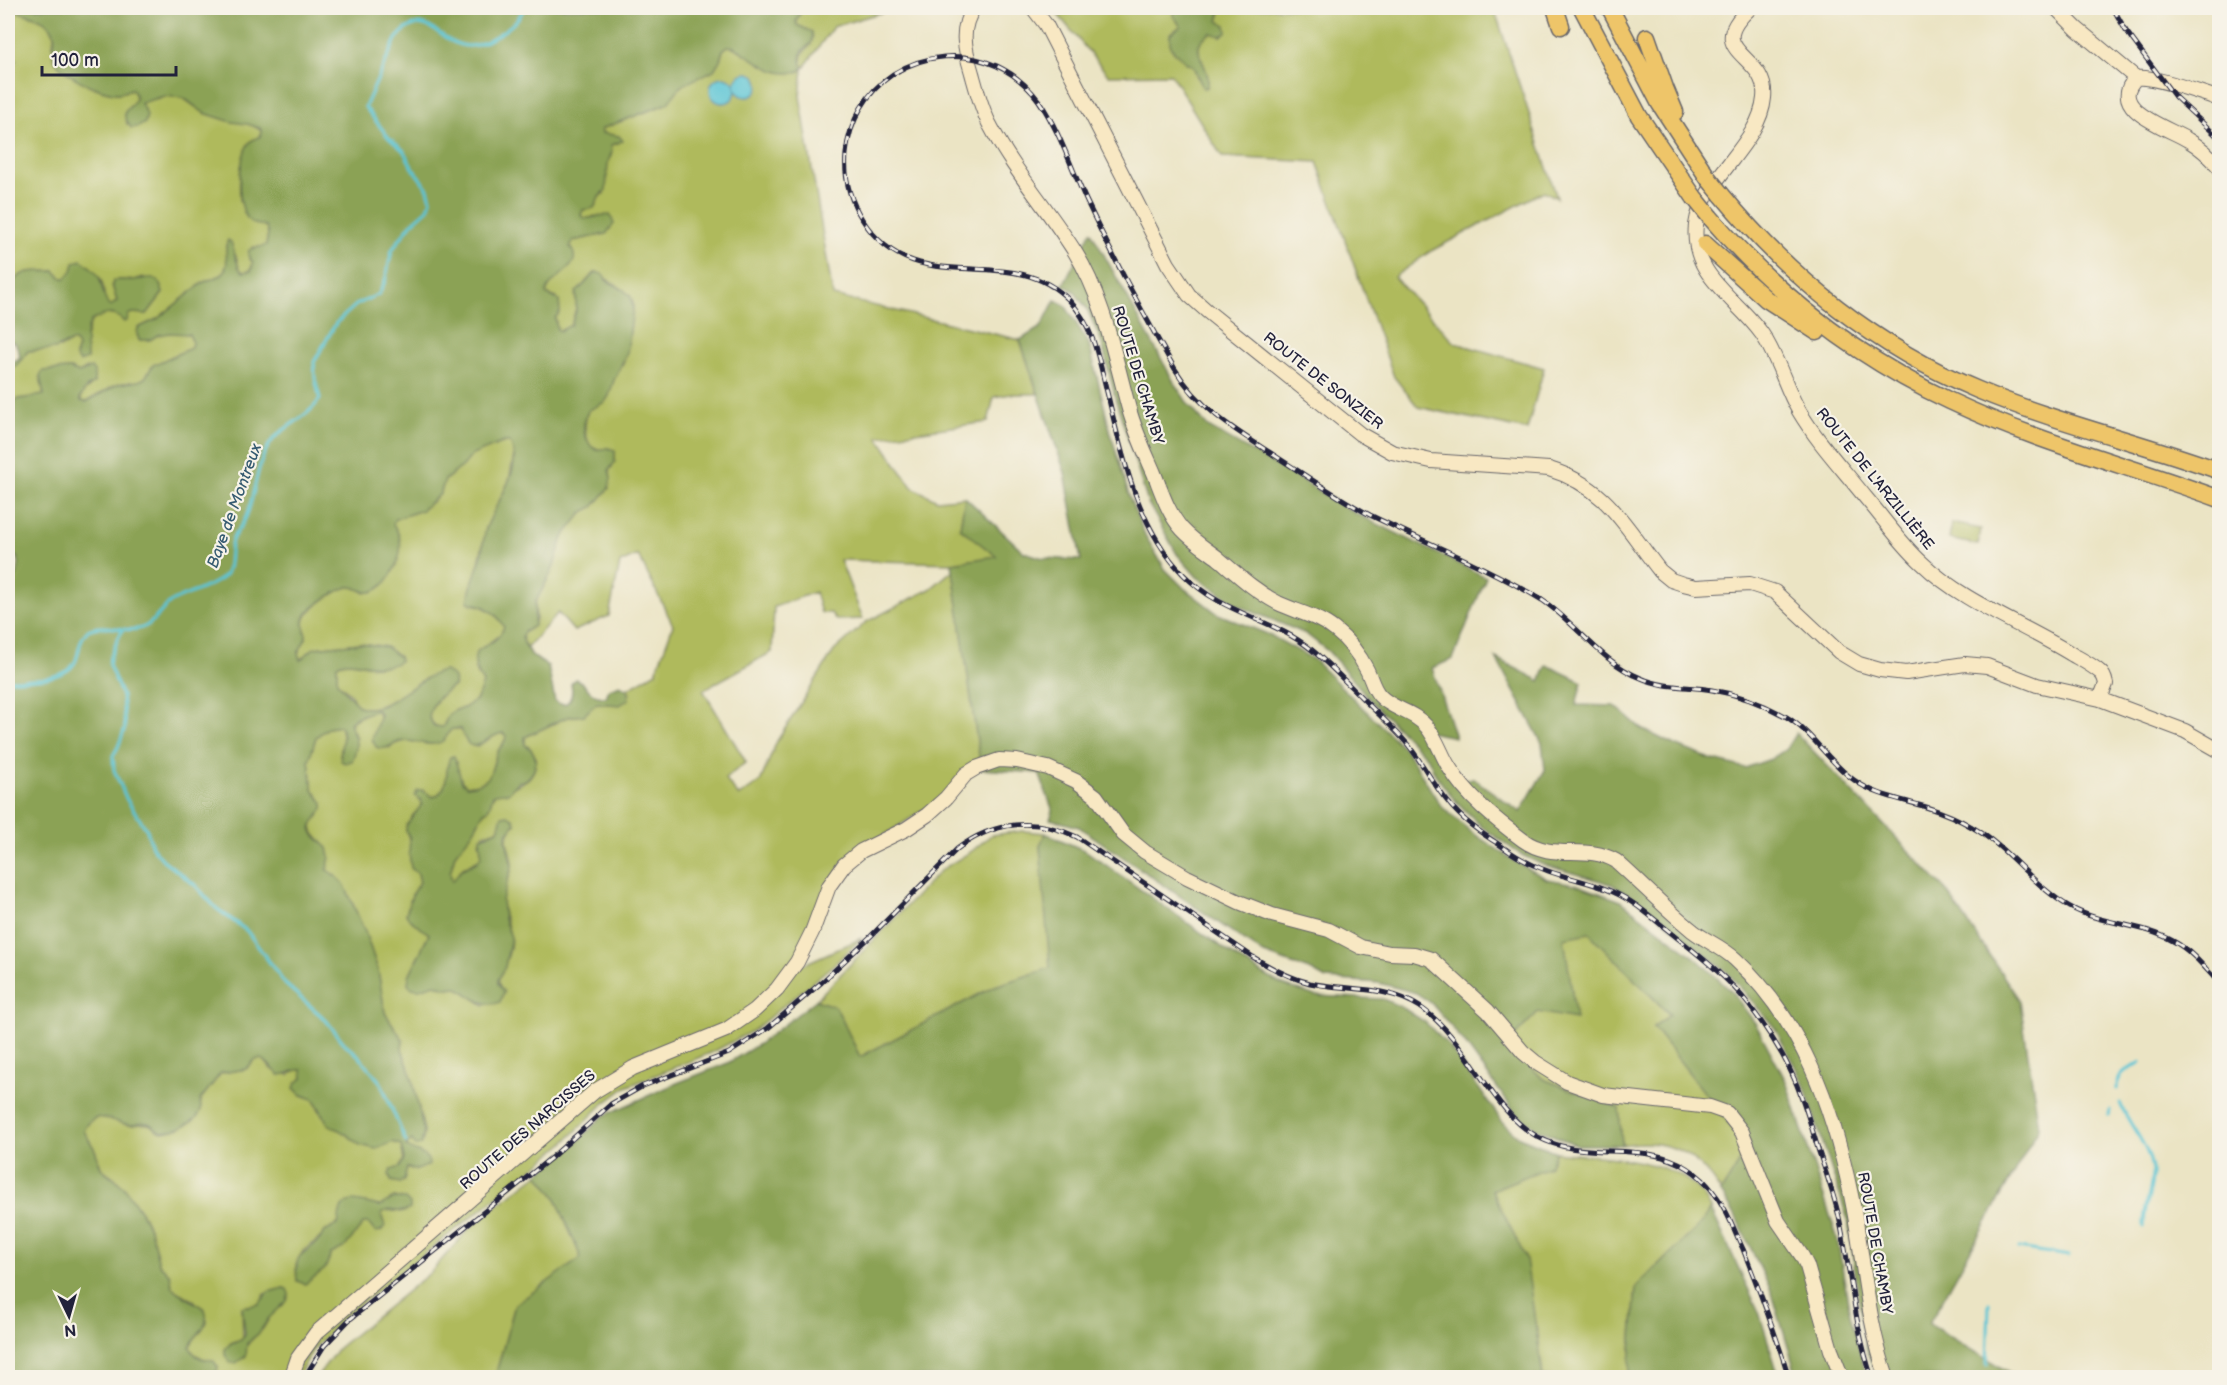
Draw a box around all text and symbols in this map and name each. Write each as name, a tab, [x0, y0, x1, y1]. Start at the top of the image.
scale bar	[42, 39, 176, 77]
text: 100 m	[51, 50, 99, 71]
street label: ROUTE DE CHAMBY	[1108, 304, 1168, 447]
street label: ROUTE DE SONZIER	[1259, 328, 1387, 434]
street label: ROUTE DE L'ARZILLIÈRE	[1812, 404, 1938, 554]
water label: Baye de Montreux	[204, 441, 266, 571]
street label: ROUTE DES NARCISSES	[456, 1066, 600, 1194]
street label: ROUTE DE CHAMBY	[1853, 1171, 1897, 1316]
north arrow	[39, 1286, 99, 1346]
text: N	[63, 1319, 77, 1339]

